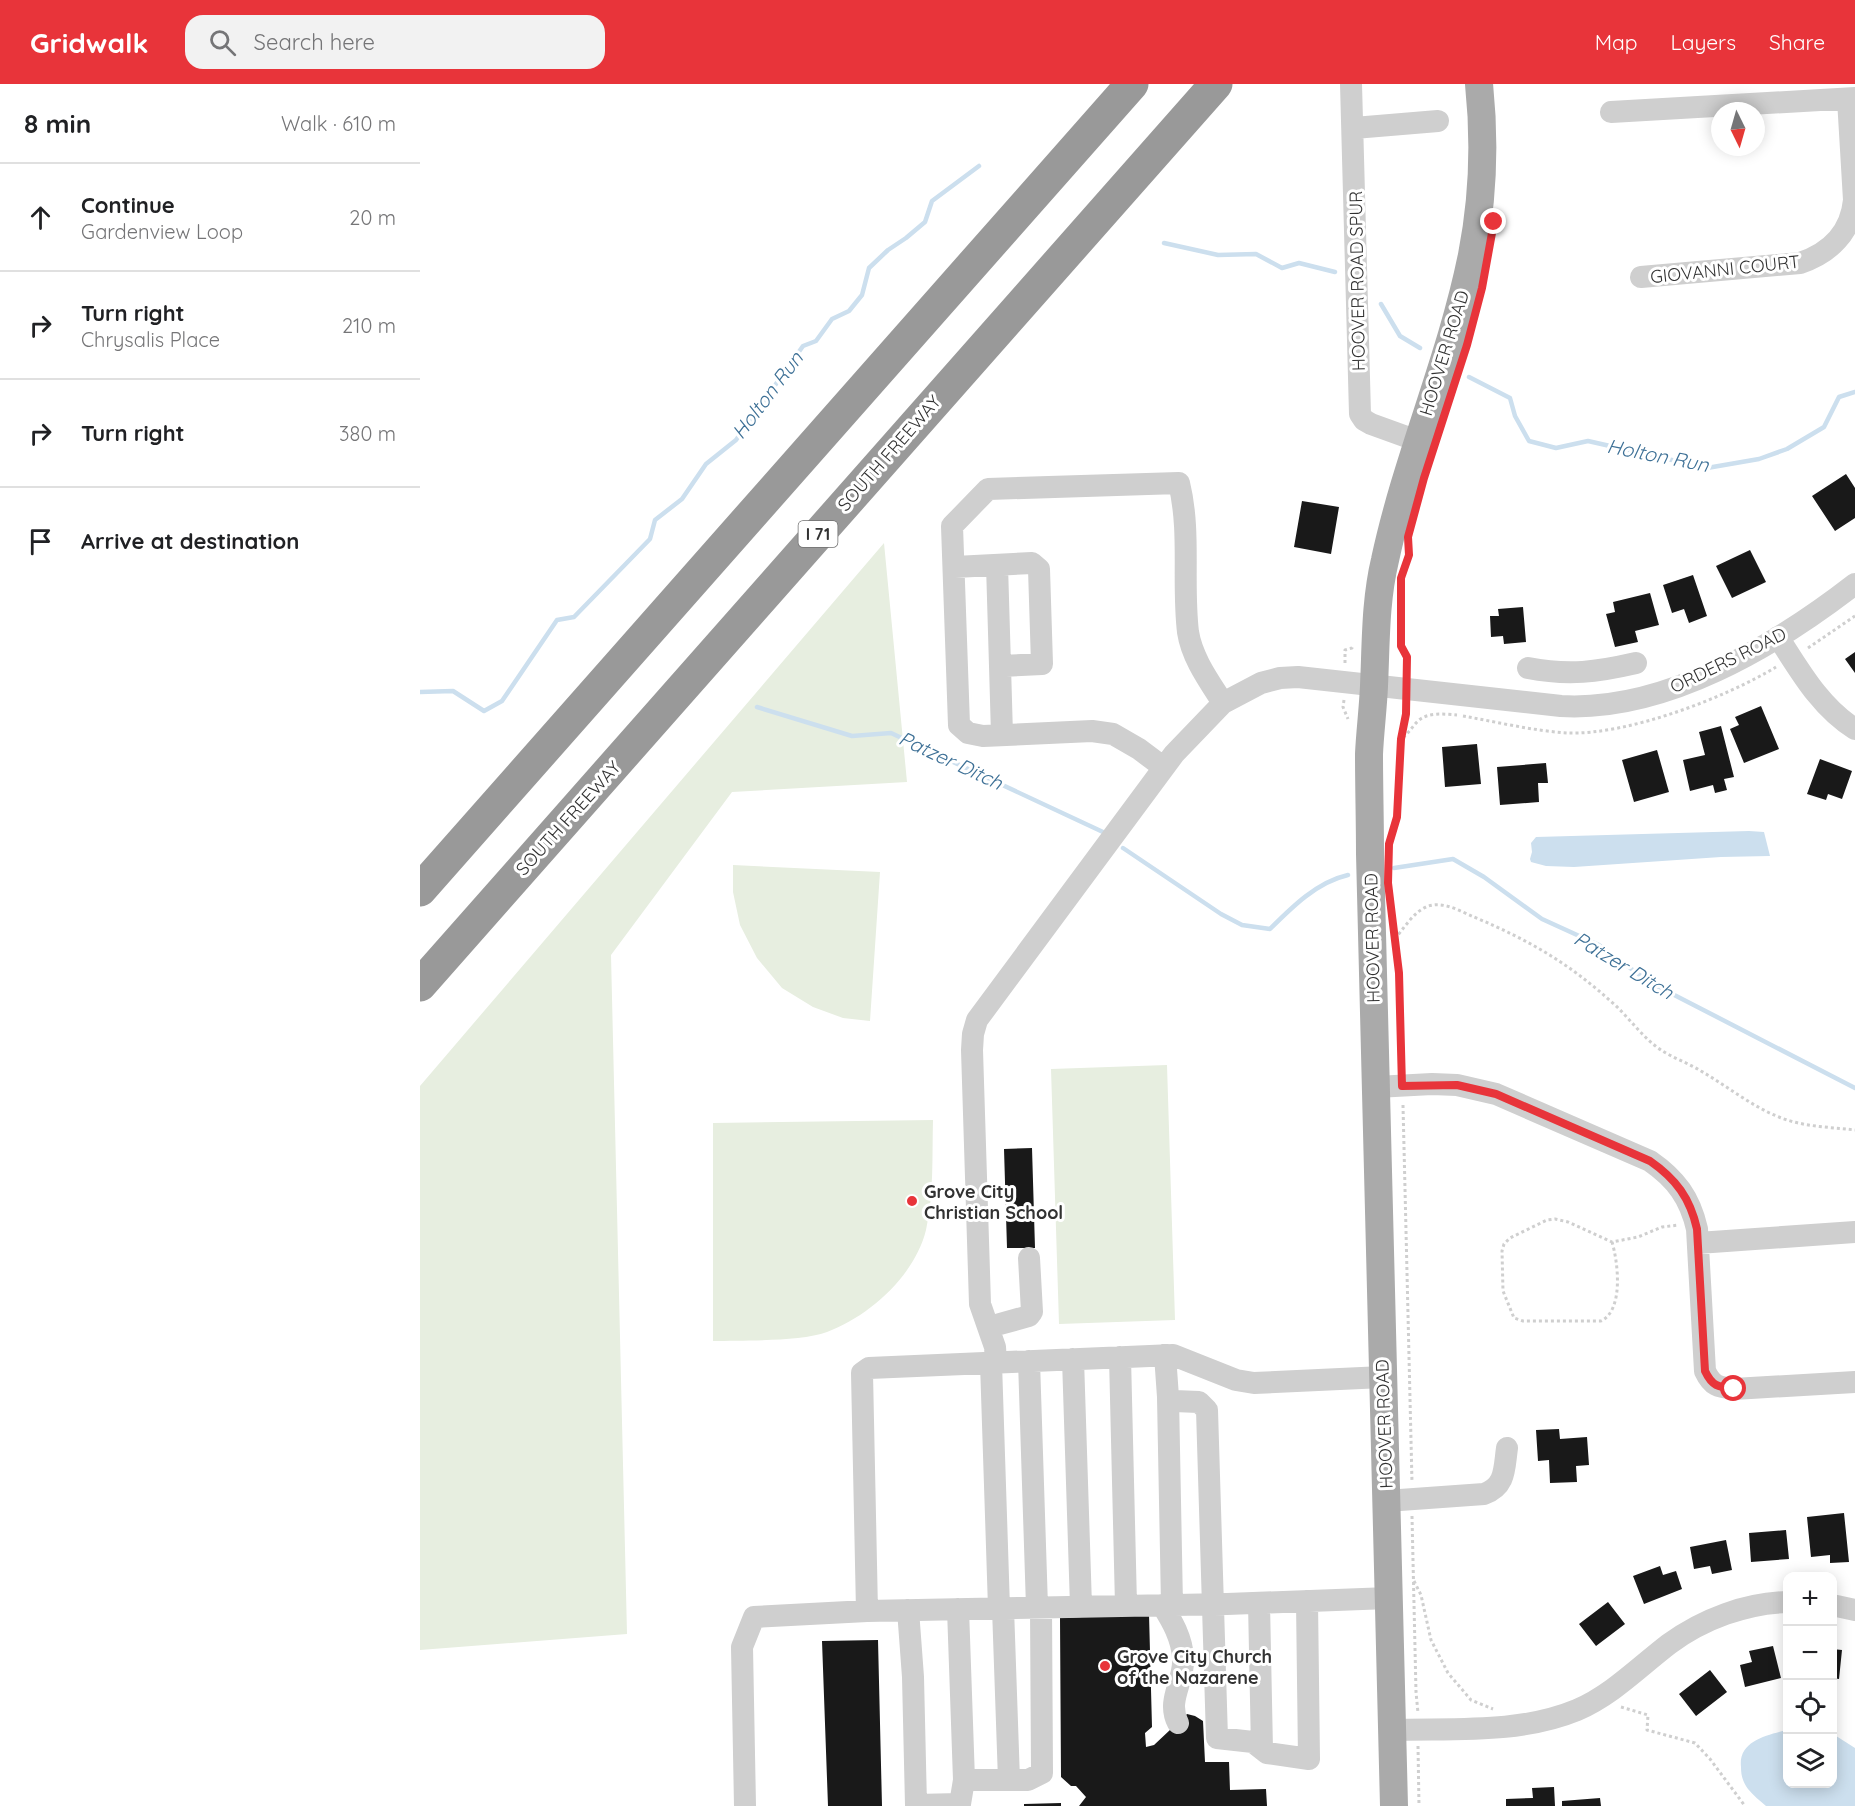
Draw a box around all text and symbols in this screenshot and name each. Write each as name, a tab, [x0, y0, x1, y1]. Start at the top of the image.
search box	[185, 15, 605, 69]
text: Gridwalk	[30, 25, 149, 60]
icon: search	[206, 26, 239, 59]
text: Search here	[254, 28, 375, 56]
text: Map	[1595, 29, 1638, 55]
text: Layers	[1671, 29, 1736, 55]
text: Share	[1769, 29, 1825, 55]
north arrow	[1711, 102, 1765, 156]
text: 8 min	[24, 107, 91, 140]
text: Walk · 610 m	[281, 111, 396, 136]
text: Continue	[81, 191, 175, 219]
street label: HOOVER ROAD SPUR	[1344, 191, 1370, 371]
icon: ahead	[24, 201, 57, 234]
text: 20 m	[349, 205, 396, 230]
route end	[1480, 208, 1506, 234]
text: Gardenview Loop	[81, 219, 243, 244]
street label: GIOVANNI COURT	[1649, 250, 1801, 288]
street label: HOOVER ROAD	[1414, 288, 1474, 418]
text: Turn right	[81, 299, 185, 327]
icon: right	[24, 309, 57, 342]
text: 210 m	[342, 313, 396, 338]
text: Chrysalis Place	[81, 327, 220, 352]
water label: Holton Run	[726, 346, 808, 444]
street label: SOUTH FREEWAY	[832, 390, 946, 516]
icon: right	[24, 417, 57, 450]
text: Turn right	[81, 419, 185, 447]
text: 380 m	[339, 421, 396, 446]
water label: Holton Run	[1605, 433, 1711, 477]
road number: I 71	[798, 521, 838, 547]
icon: arrive	[24, 525, 57, 558]
text: Arrive at destination	[81, 527, 299, 555]
street label: ORDERS ROAD	[1666, 622, 1790, 698]
water label: Patzer Ditch	[895, 725, 1007, 795]
street label: SOUTH FREEWAY	[511, 756, 625, 880]
street label: HOOVER ROAD	[1359, 873, 1385, 1003]
water label: Patzer Ditch	[1570, 926, 1679, 1005]
place label: Grove City Christian School	[924, 1180, 1063, 1224]
marker: Grove City Christian School	[905, 1194, 919, 1208]
street label: HOOVER ROAD	[1370, 1359, 1398, 1489]
route start	[1720, 1375, 1746, 1401]
map controls	[1783, 1572, 1837, 1788]
button: +	[1783, 1572, 1837, 1626]
button: −	[1783, 1626, 1837, 1680]
place label: Grove City Church of the Nazarene	[1117, 1645, 1272, 1689]
marker: Grove City Church of the Nazarene	[1098, 1659, 1112, 1673]
button: locate	[1783, 1680, 1837, 1734]
button: layers	[1783, 1734, 1837, 1788]

